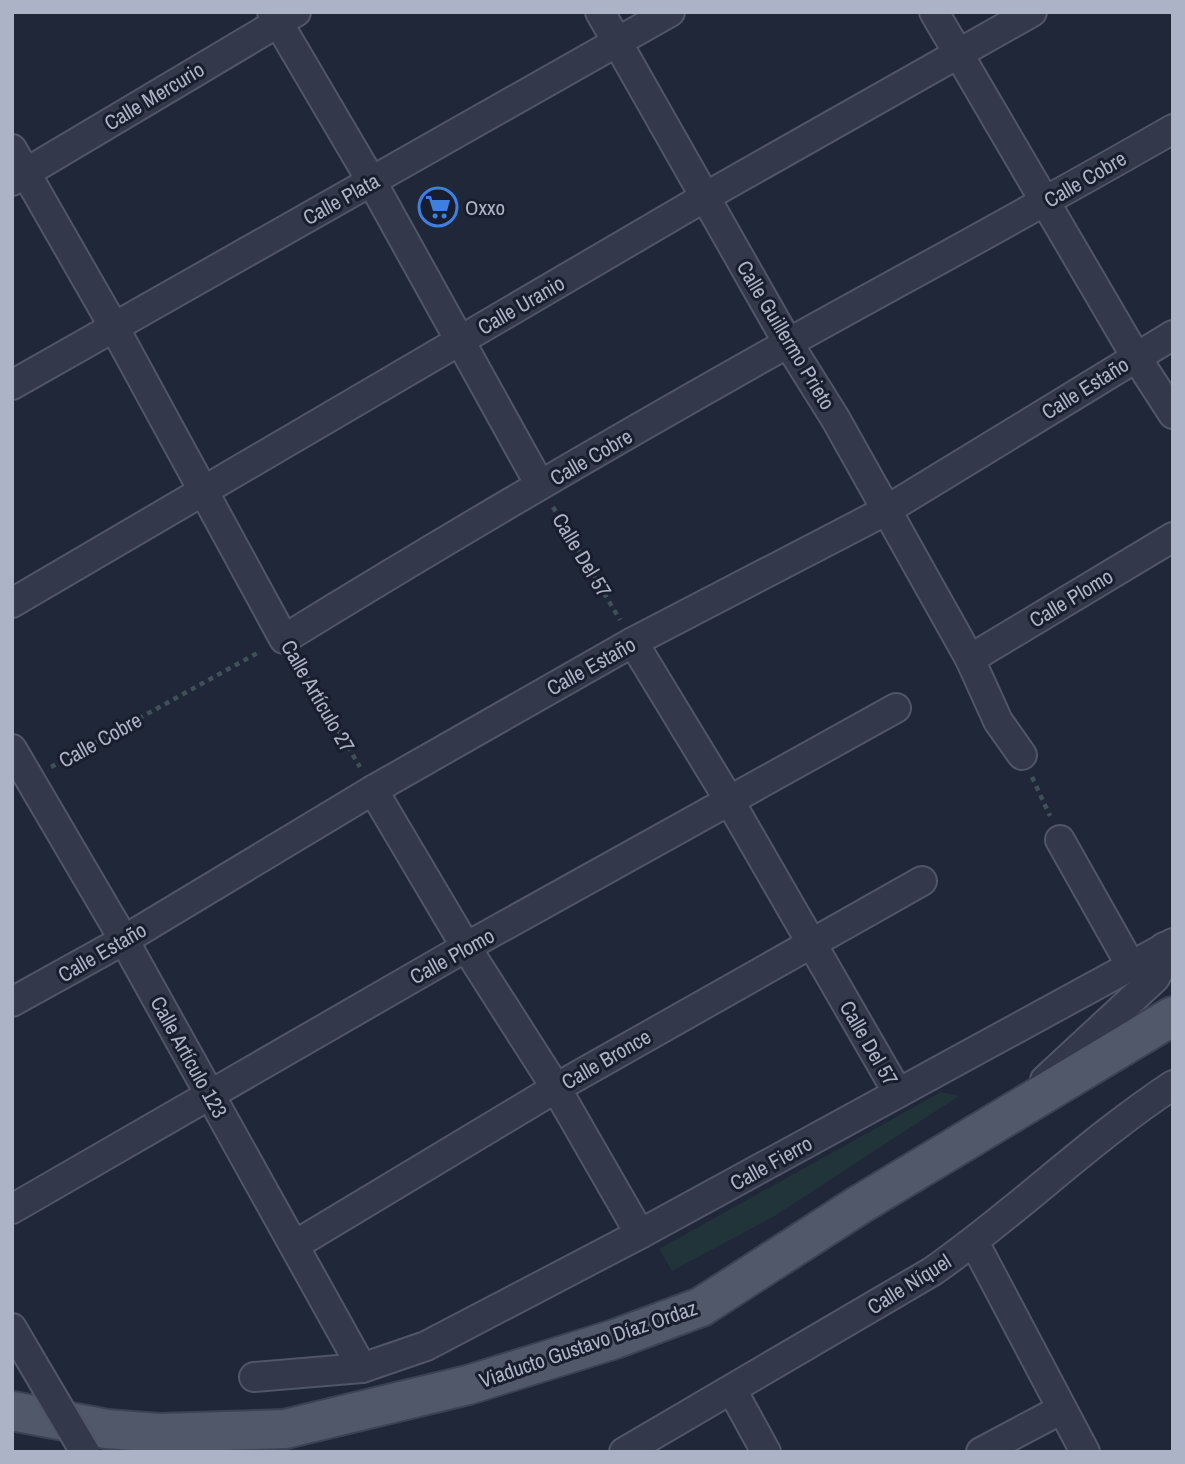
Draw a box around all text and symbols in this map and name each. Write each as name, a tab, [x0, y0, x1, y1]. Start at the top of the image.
street label: Calle Mercurio	[99, 55, 209, 137]
street label: Calle Cobre	[1038, 144, 1132, 214]
street label: Calle Plata	[298, 166, 385, 232]
supermarket icon: Oxxo	[417, 186, 459, 228]
place label: Oxxo	[465, 193, 505, 222]
street label: Calle Guillermo Prieto	[730, 255, 842, 415]
street label: Calle Uranio	[472, 269, 570, 341]
street label: Calle Estaño	[1036, 350, 1134, 426]
street label: Calle Cobre	[544, 422, 638, 492]
street label: Calle Del 57	[545, 507, 619, 603]
street label: Calle Plomo	[1024, 562, 1118, 634]
street label: Calle Estaño	[541, 630, 641, 702]
street label: Calle Artículo 27	[274, 634, 362, 758]
street label: Calle Cobre	[53, 705, 147, 775]
street label: Calle Estaño	[52, 915, 152, 989]
street label: Calle Plomo	[404, 921, 500, 991]
street label: Calle Artículo 123	[144, 991, 234, 1123]
street label: Calle Del 57	[833, 995, 905, 1091]
street label: Calle Bronce	[556, 1022, 656, 1096]
street label: Calle Fierro	[725, 1129, 817, 1197]
street label: Calle Níquel	[862, 1247, 956, 1321]
street label: Viaducto Gustavo Díaz Ordaz	[475, 1293, 701, 1395]

